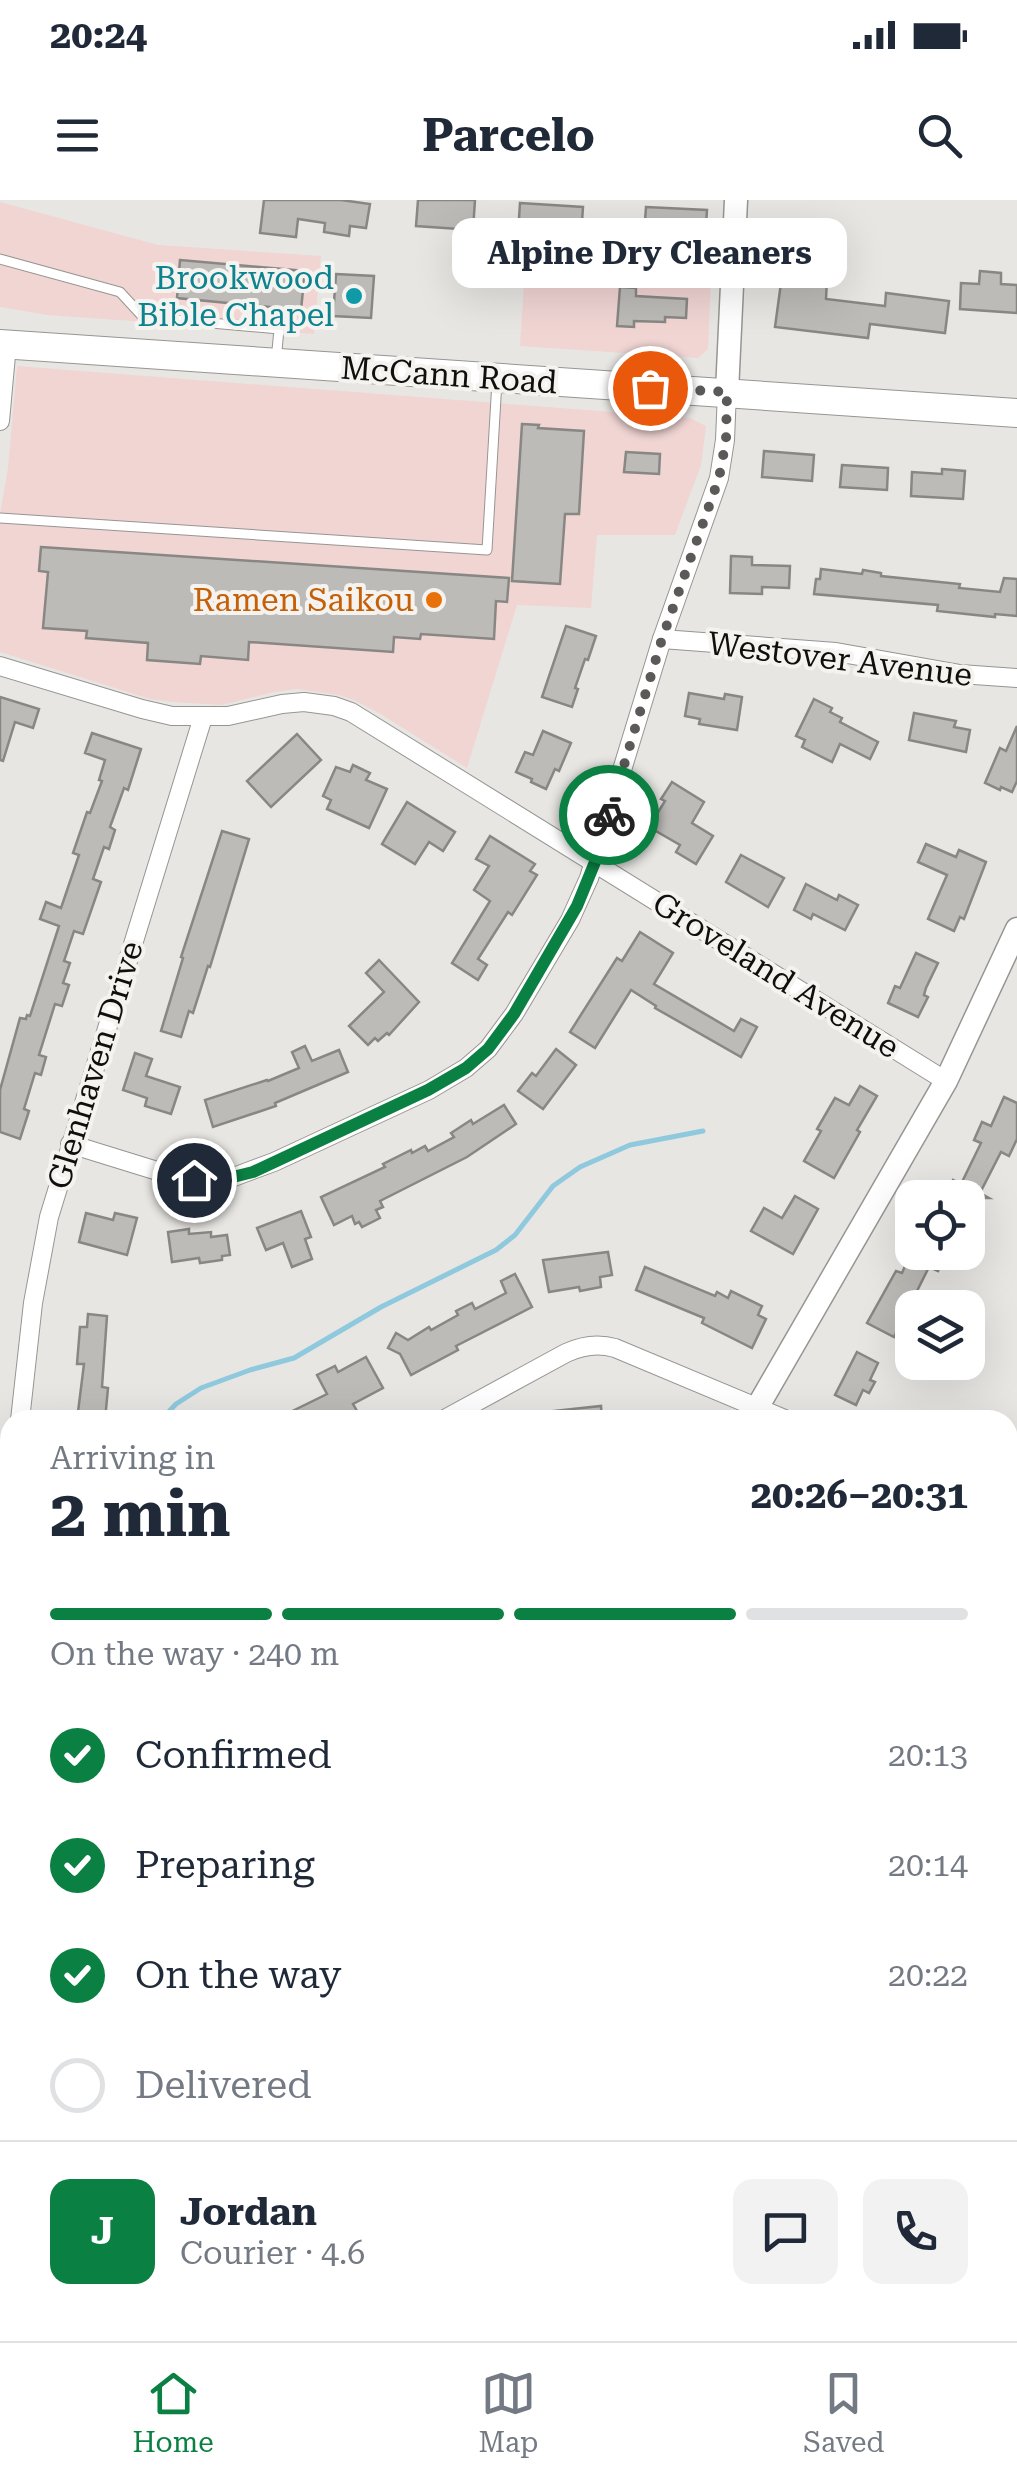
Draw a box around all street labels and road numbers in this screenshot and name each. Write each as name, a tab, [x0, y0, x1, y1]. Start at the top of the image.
street label: McCann Road	[339, 348, 559, 402]
street label: Westover Avenue	[706, 624, 974, 694]
street label: Groveland Avenue	[646, 884, 906, 1066]
street label: Glenhaven Drive	[39, 936, 151, 1194]

